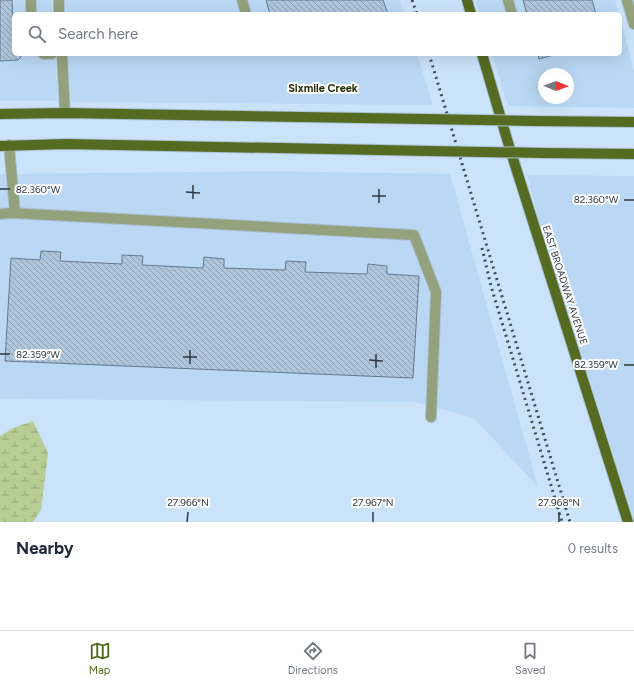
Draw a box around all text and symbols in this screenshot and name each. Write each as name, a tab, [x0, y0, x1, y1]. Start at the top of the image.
search box	[12, 12, 622, 56]
icon: search	[26, 23, 48, 45]
text: Search here	[58, 25, 138, 43]
north arrow	[538, 68, 574, 104]
district label: Sixmile Creek	[288, 82, 358, 95]
text: 82.360°W	[16, 183, 61, 196]
text: 82.360°W	[574, 193, 619, 206]
street label: EAST BROADWAY AVENUE	[540, 224, 590, 346]
text: 82.359°W	[16, 348, 60, 361]
text: 82.359°W	[574, 358, 618, 371]
text: 27.966°N	[167, 496, 209, 509]
text: 27.967°N	[352, 496, 394, 509]
text: 27.968°N	[538, 496, 580, 509]
text: Nearby	[16, 538, 74, 558]
text: 0 results	[568, 541, 618, 556]
tab: Map	[89, 640, 111, 677]
tab: Directions	[288, 640, 338, 677]
tab: Saved	[515, 640, 545, 677]

